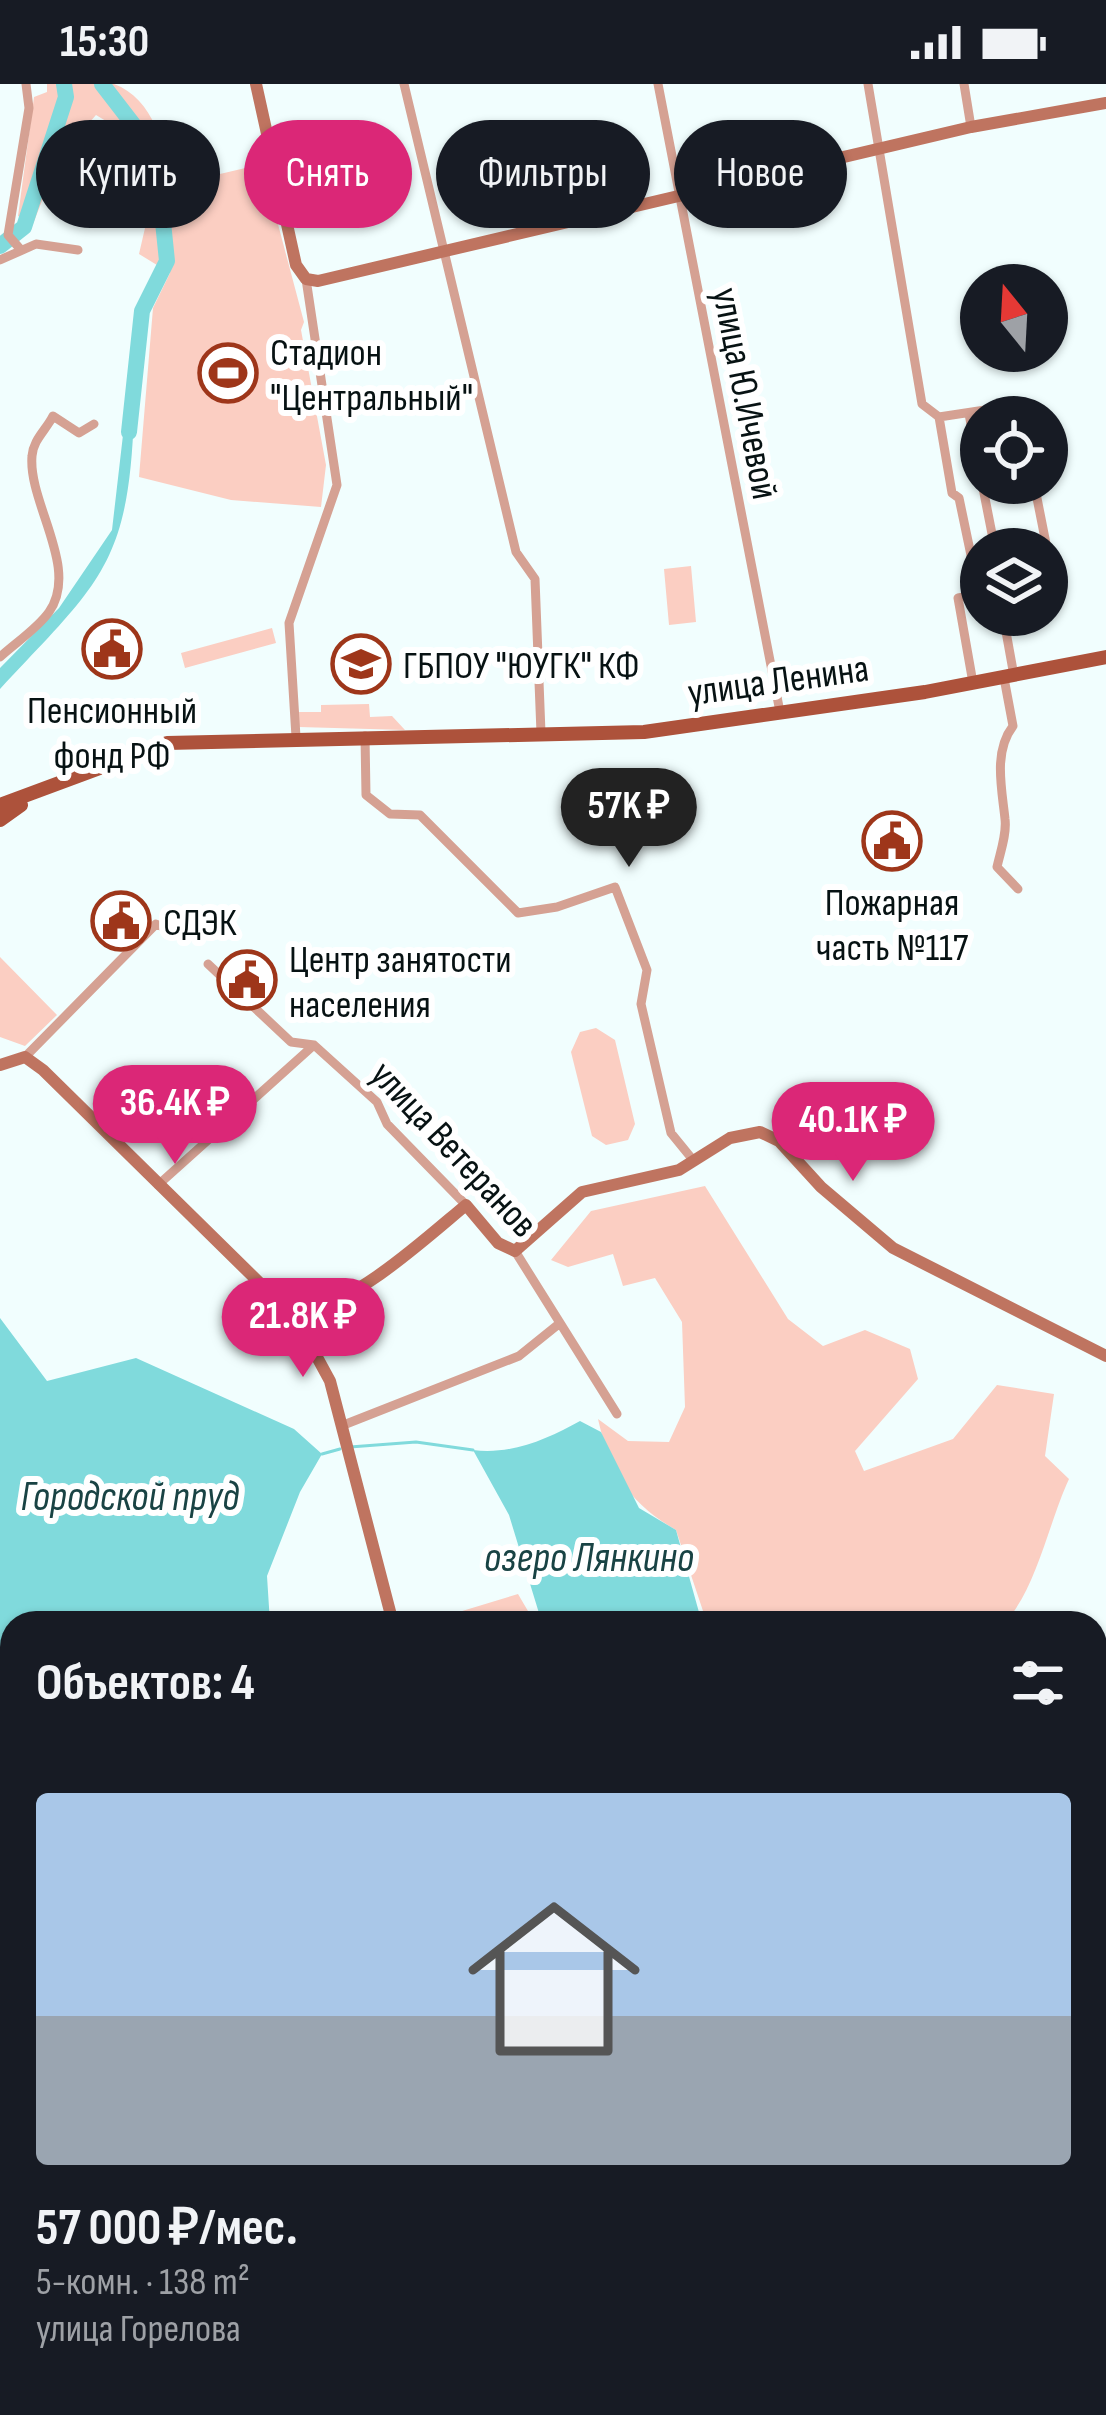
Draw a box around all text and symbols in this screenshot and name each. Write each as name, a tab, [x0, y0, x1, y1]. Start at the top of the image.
text: 15:30	[60, 15, 149, 70]
chip: Купить	[36, 120, 220, 228]
chip: Снять	[244, 120, 412, 228]
chip: Фильтры	[436, 120, 650, 228]
chip: Новое	[674, 120, 847, 228]
north arrow	[960, 264, 1068, 372]
map controls	[960, 264, 1068, 636]
street label: улица Ю.Ичевой	[701, 284, 788, 503]
place label: Стадион "Центральный"	[270, 330, 473, 422]
sports icon: Стадион "Центральный"	[197, 342, 259, 404]
button: locate	[960, 396, 1068, 504]
button: layers	[960, 528, 1068, 636]
public building icon: Пенсионный фонд РФ	[81, 618, 143, 680]
school or university icon: ГБПОУ "ЮУГК" КФ	[330, 633, 392, 695]
place label: ГБПОУ "ЮУГК" КФ	[403, 643, 640, 690]
street label: улица Ленина	[685, 646, 872, 717]
place label: Пенсионный фонд РФ	[27, 688, 197, 780]
pin: 57K ₽	[545, 768, 713, 870]
text: 57K ₽	[588, 783, 670, 830]
public building icon: Пожарная часть №117	[861, 810, 923, 872]
place label: Пожарная часть №117	[816, 880, 969, 972]
public building icon: СДЭК	[90, 890, 152, 952]
place label: СДЭК	[163, 900, 237, 947]
place label: Центр занятости населения	[289, 937, 512, 1029]
public building icon: Центр занятости населения	[216, 949, 278, 1011]
street label: улица Ветеранов	[360, 1052, 547, 1248]
pin: 36.4K ₽	[64, 1065, 286, 1167]
text: 36.4K ₽	[120, 1080, 230, 1127]
pin: 40.1K ₽	[742, 1082, 964, 1184]
text: 40.1K ₽	[799, 1097, 907, 1144]
pin: 21.8K ₽	[192, 1278, 414, 1380]
text: 21.8K ₽	[249, 1293, 357, 1340]
water label: Городской пруд	[21, 1472, 240, 1523]
water label: озеро Лянкино	[484, 1533, 694, 1584]
icon: filters	[1005, 1650, 1071, 1716]
text: Объектов: 4	[36, 1653, 255, 1714]
icon: home	[446, 1871, 662, 2087]
text: 57 000 ₽/мес.	[36, 2198, 298, 2259]
text: 5-комн. · 138 m²	[36, 2259, 250, 2306]
text: улица Горелова	[36, 2306, 241, 2353]

